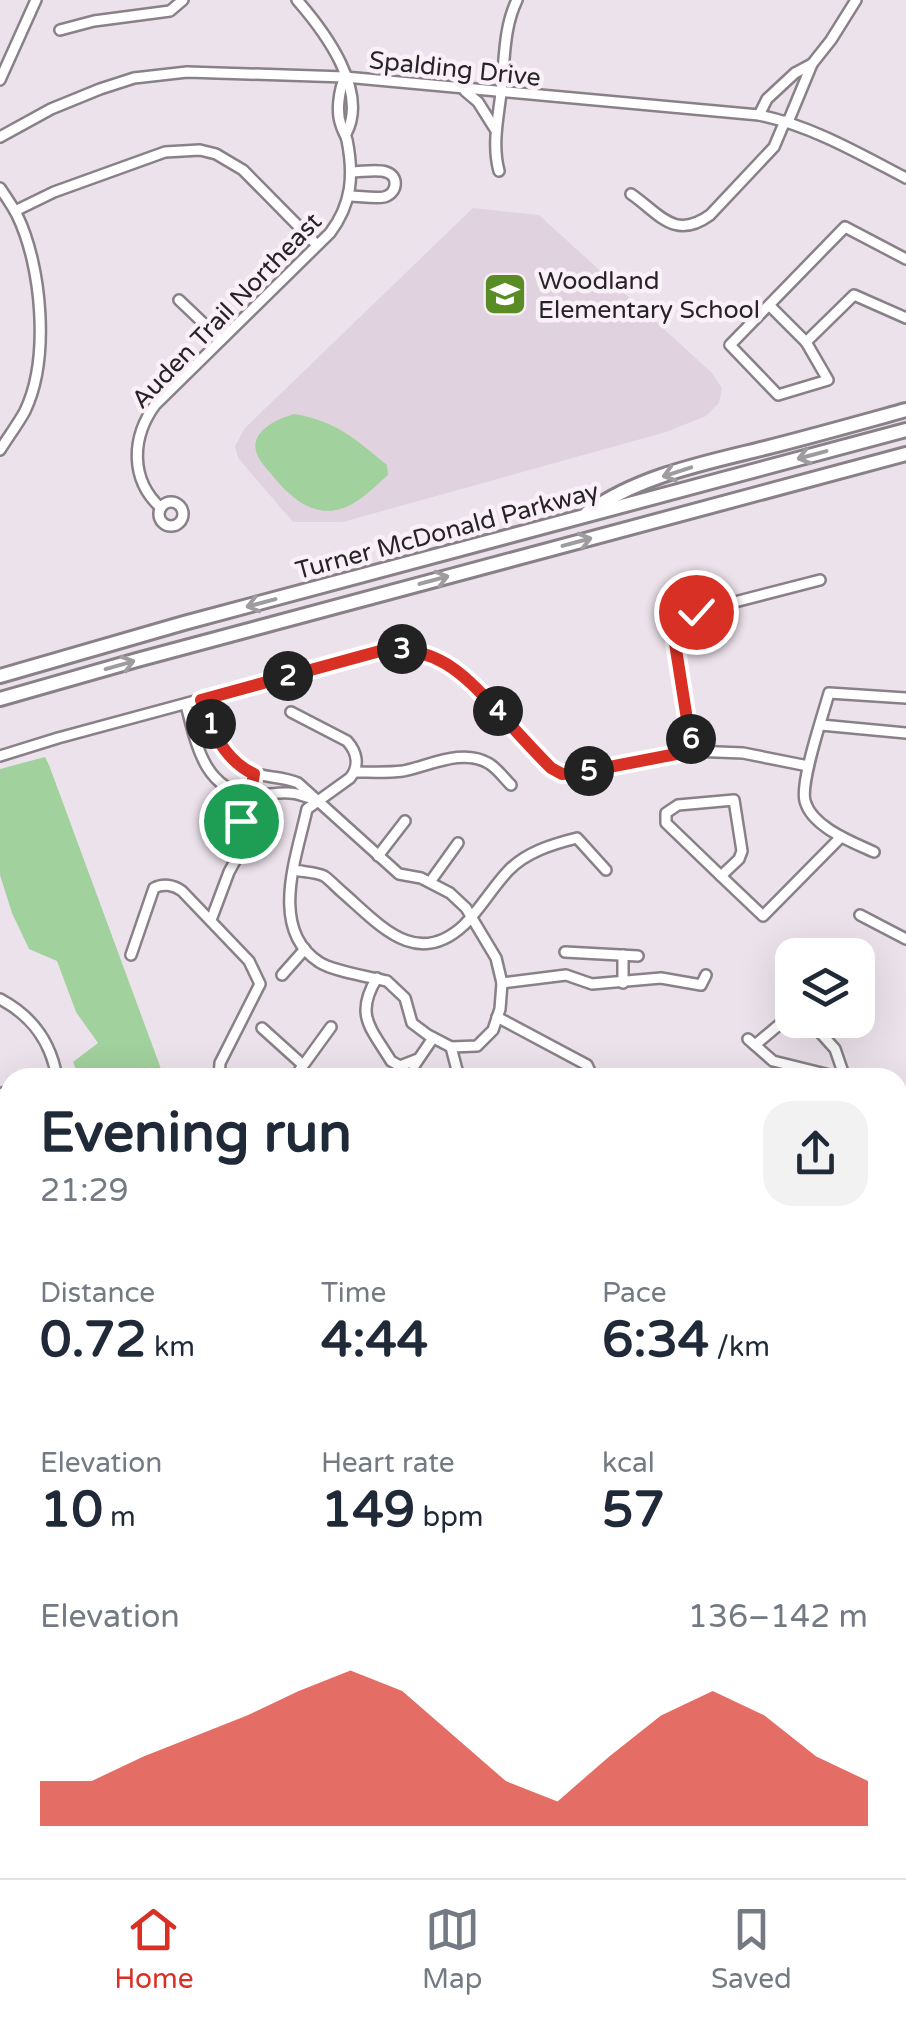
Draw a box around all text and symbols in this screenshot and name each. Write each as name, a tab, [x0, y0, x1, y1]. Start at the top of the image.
street label: Spalding Drive	[368, 45, 542, 93]
street label: Auden Trail Northeast	[125, 206, 328, 415]
place label: Woodland Elementary School	[538, 266, 760, 325]
school or university icon: Woodland Elementary School	[482, 271, 528, 317]
one-way arrow	[797, 447, 828, 466]
one-way arrow	[662, 464, 693, 482]
street label: Turner McDonald Parkway	[292, 476, 602, 586]
one-way arrow	[560, 532, 592, 551]
one-way arrow	[418, 570, 449, 589]
pin	[654, 570, 739, 655]
icon: check	[669, 585, 724, 640]
one-way arrow	[246, 594, 277, 613]
pin: 3	[377, 624, 427, 674]
text: 3	[393, 632, 411, 666]
pin: 2	[263, 651, 313, 701]
one-way arrow	[104, 654, 135, 673]
text: 2	[279, 659, 297, 693]
pin: 4	[473, 686, 523, 736]
text: 4	[489, 694, 507, 728]
pin: 1	[186, 699, 236, 749]
text: 1	[202, 707, 220, 741]
pin: 6	[666, 714, 716, 764]
text: 6	[682, 722, 700, 756]
pin: 5	[564, 746, 614, 796]
text: 5	[580, 754, 598, 788]
pin	[199, 779, 284, 864]
icon: arrive	[214, 794, 269, 849]
map controls	[775, 938, 875, 1038]
button: layers	[775, 938, 875, 1038]
text: Evening run	[40, 1101, 352, 1167]
button: share	[763, 1101, 868, 1206]
text: 21:29	[40, 1172, 129, 1210]
text: Distance	[40, 1276, 155, 1310]
text: Time	[321, 1276, 386, 1310]
text: Pace	[602, 1276, 666, 1310]
text: 0.72	[40, 1310, 147, 1370]
text: 4:44	[321, 1310, 428, 1370]
text: 6:34	[602, 1310, 709, 1370]
text: km	[147, 1330, 195, 1364]
text: /km	[709, 1330, 770, 1364]
text: Elevation	[40, 1446, 162, 1480]
text: Heart rate	[321, 1446, 455, 1480]
text: kcal	[602, 1446, 655, 1480]
text: 10	[40, 1480, 103, 1540]
text: 149	[321, 1480, 415, 1540]
text: 57	[602, 1480, 665, 1540]
text: m	[103, 1500, 136, 1534]
text: bpm	[415, 1500, 484, 1534]
text: Elevation	[40, 1598, 180, 1636]
text: 136–142 m	[688, 1598, 868, 1636]
tab: Home	[114, 1902, 194, 1996]
tab: Map	[422, 1902, 482, 1996]
tab: Saved	[711, 1902, 792, 1996]

